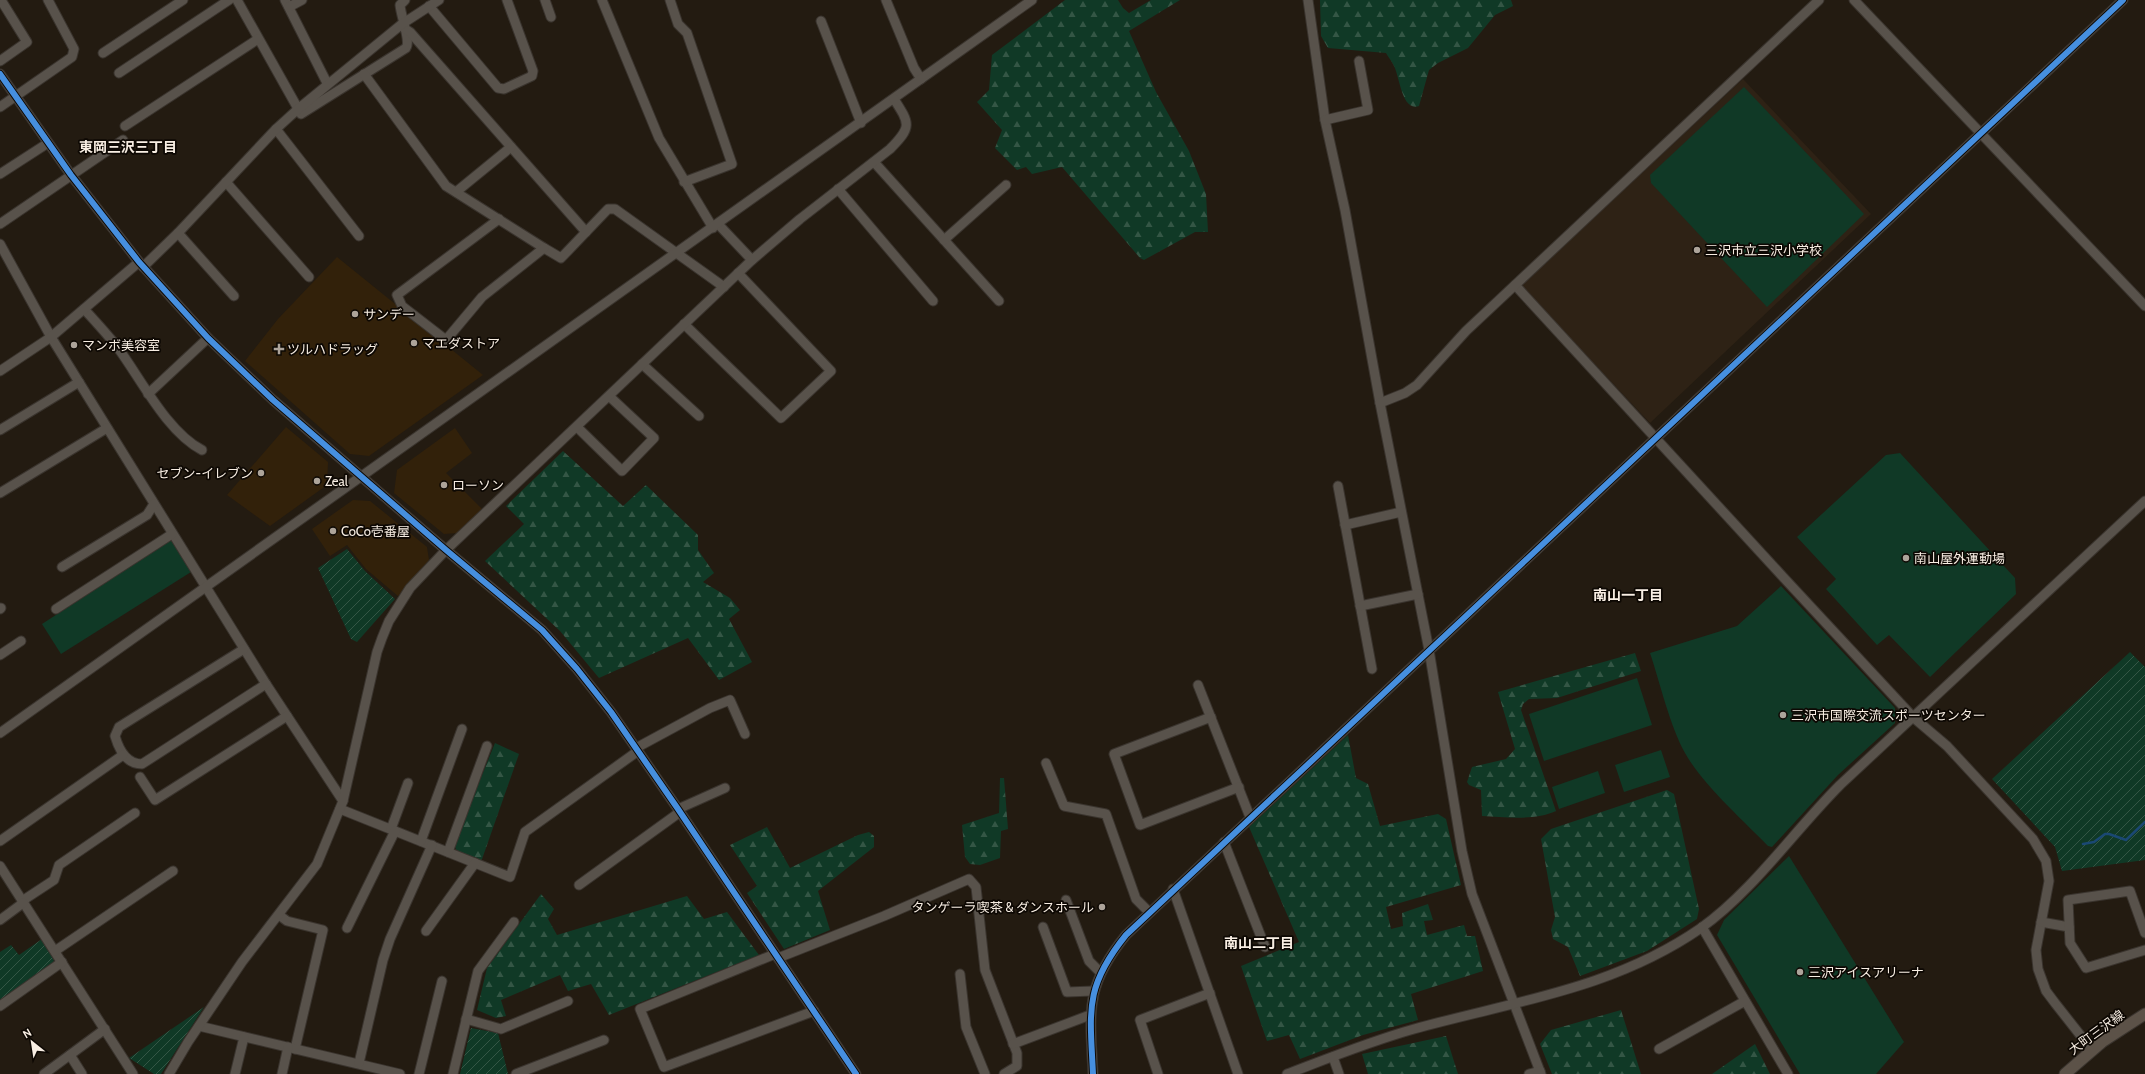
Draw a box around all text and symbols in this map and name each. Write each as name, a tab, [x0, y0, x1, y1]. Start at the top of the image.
district label: 東岡三沢三丁目	[79, 138, 177, 156]
place label: 三沢市立三沢小学校	[1705, 242, 1822, 258]
marker: 三沢市立三沢小学校	[1692, 245, 1702, 255]
place label: サンデー	[363, 306, 415, 322]
marker: サンデー	[350, 309, 360, 319]
place label: マエダストア	[422, 335, 500, 351]
place label: マンボ美容室	[82, 337, 160, 353]
marker: マエダストア	[409, 338, 419, 348]
marker: マンボ美容室	[69, 340, 79, 350]
place label: ツルハドラッグ	[287, 341, 378, 357]
marker: ツルハドラッグ	[274, 344, 284, 354]
place label: セブン-イレブン	[156, 465, 253, 481]
marker: セブン-イレブン	[256, 468, 266, 478]
place label: Zeal	[325, 473, 348, 489]
marker: Zeal	[312, 476, 322, 486]
place label: ローソン	[452, 477, 504, 493]
marker: ローソン	[439, 480, 449, 490]
place label: CoCo壱番屋	[341, 523, 410, 539]
marker: CoCo壱番屋	[328, 526, 338, 536]
place label: 南山屋外運動場	[1914, 550, 2005, 566]
marker: 南山屋外運動場	[1901, 553, 1911, 563]
district label: 南山一丁目	[1593, 586, 1663, 604]
place label: 三沢市国際交流スポーツセンター	[1791, 707, 1986, 723]
marker: 三沢市国際交流スポーツセンター	[1778, 710, 1788, 720]
place label: タンゲーラ喫茶 & ダンスホール	[911, 899, 1094, 915]
marker: タンゲーラ喫茶 & ダンスホール	[1097, 902, 1107, 912]
district label: 南山二丁目	[1224, 934, 1294, 952]
place label: 三沢アイスアリーナ	[1808, 964, 1924, 980]
marker: 三沢アイスアリーナ	[1795, 967, 1805, 977]
street label: 大町三沢線	[2065, 1006, 2127, 1058]
north arrow	[12, 1022, 52, 1062]
text: N	[20, 1025, 34, 1041]

